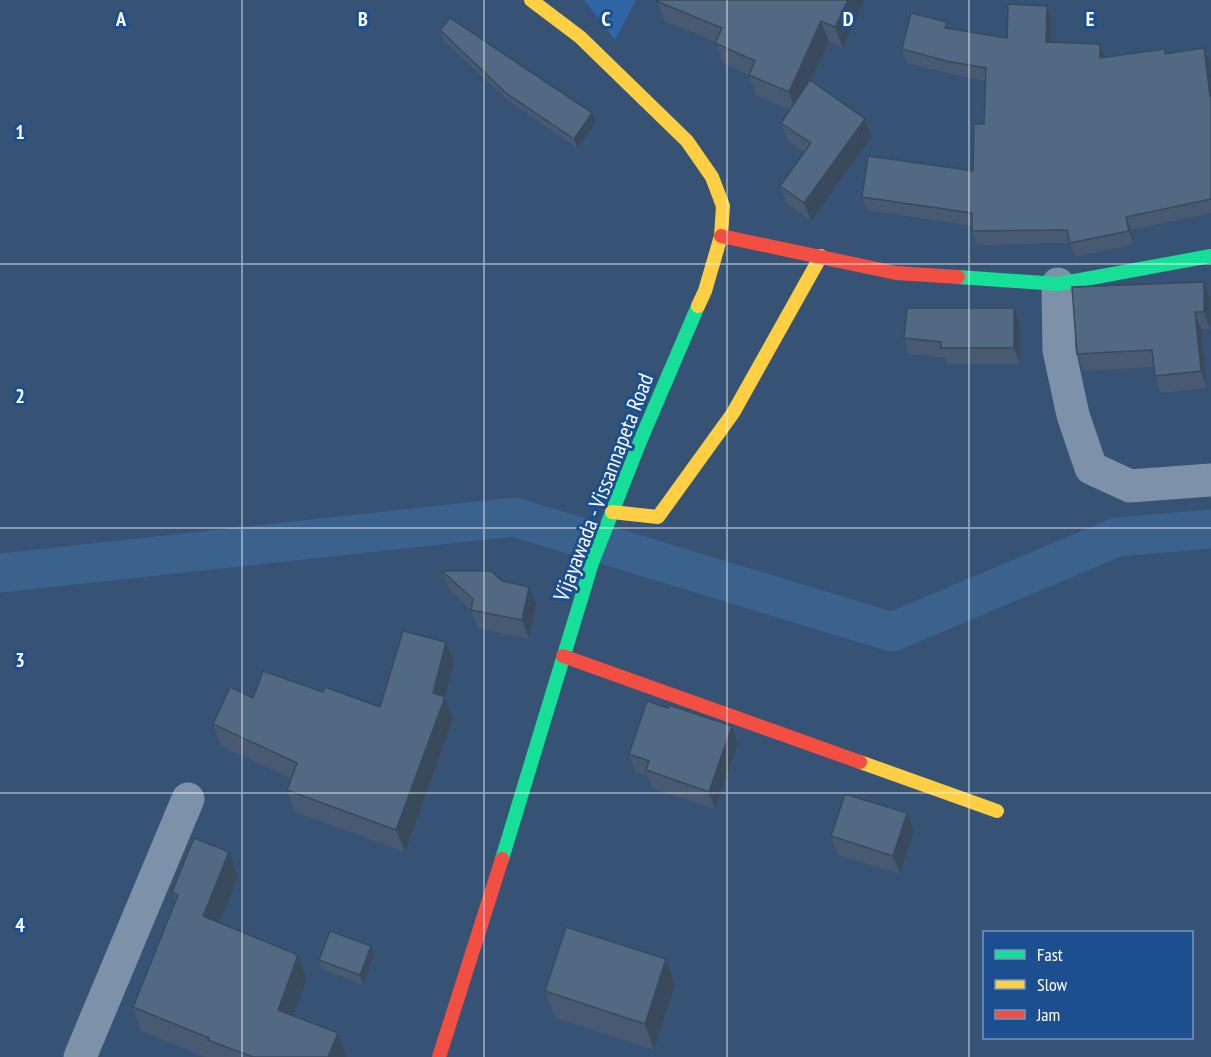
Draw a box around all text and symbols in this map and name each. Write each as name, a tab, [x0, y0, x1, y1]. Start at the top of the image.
text: A	[115, 6, 127, 32]
text: B	[358, 6, 368, 32]
text: C	[601, 6, 611, 32]
text: D	[843, 6, 854, 32]
text: E	[1086, 6, 1094, 32]
text: 1	[15, 119, 25, 145]
street label: Vijayawada - Vissannapeta Road	[546, 369, 659, 606]
text: 2	[15, 383, 25, 409]
text: 3	[15, 647, 25, 673]
text: 4	[15, 912, 25, 938]
legend	[983, 931, 1193, 1039]
text: Fast	[1037, 943, 1063, 966]
text: Slow	[1037, 973, 1068, 996]
text: Jam	[1036, 1003, 1060, 1026]

